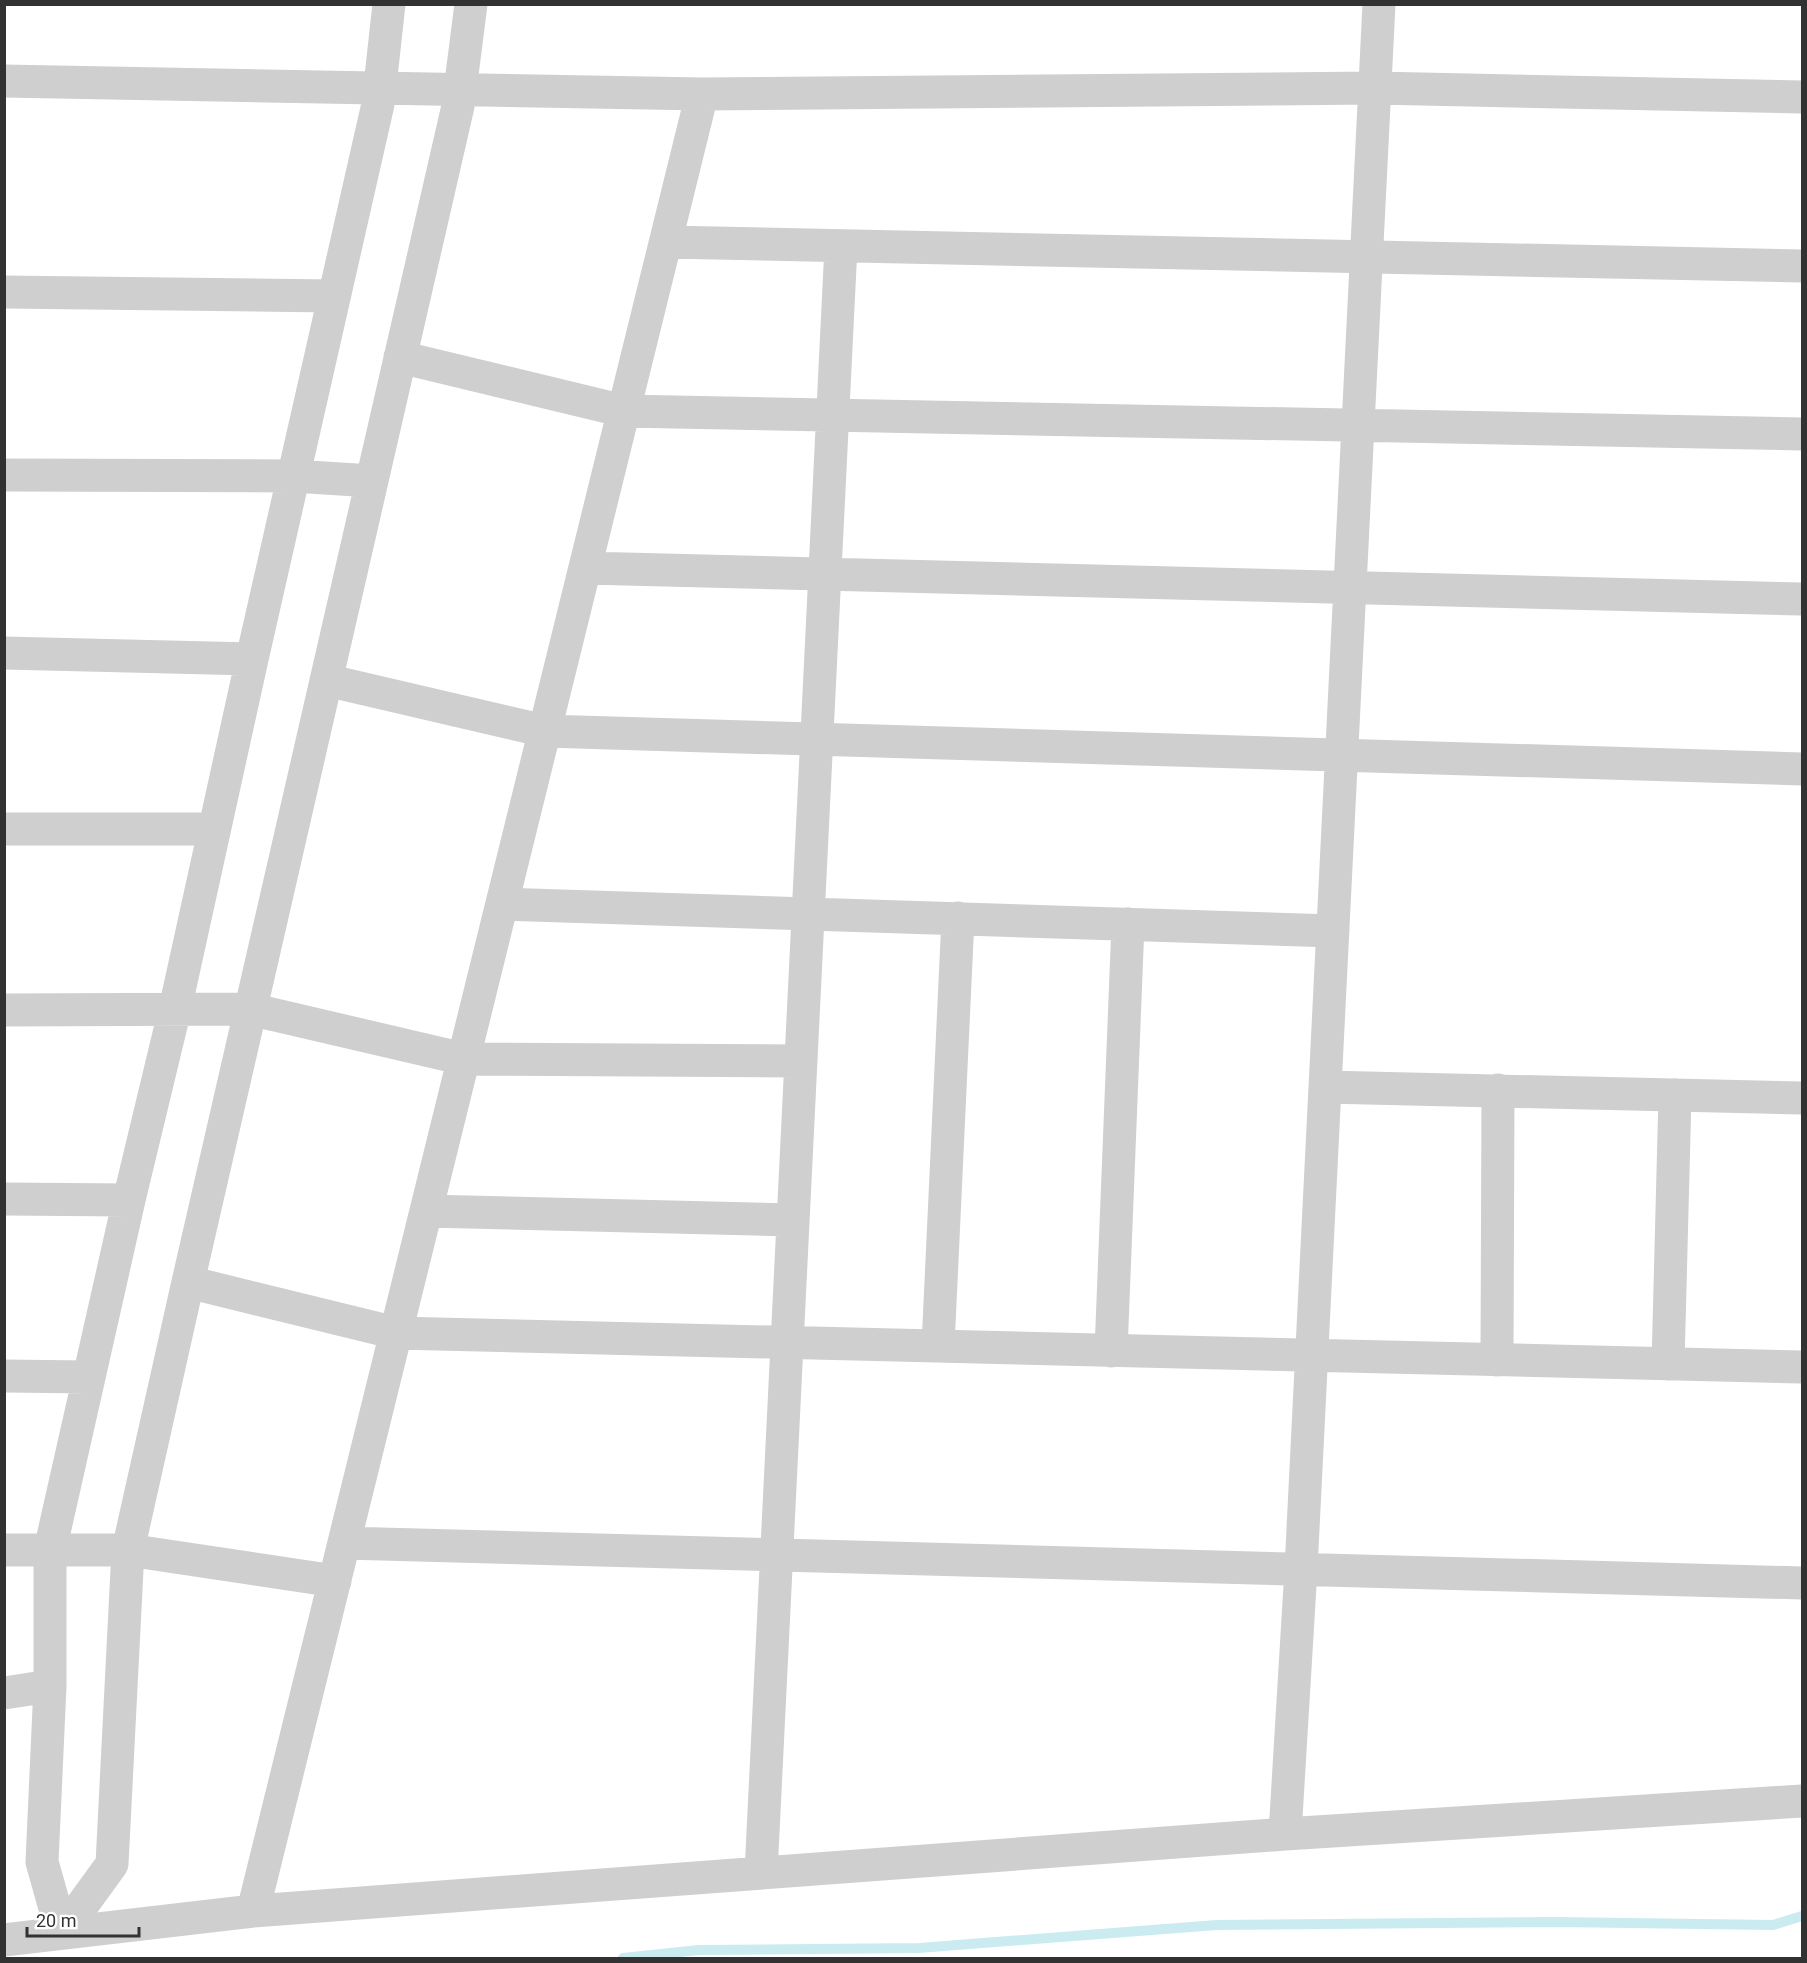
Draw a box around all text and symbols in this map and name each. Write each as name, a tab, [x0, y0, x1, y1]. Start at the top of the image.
scale bar	[27, 1900, 140, 1938]
text: 20 m	[36, 1910, 76, 1931]

